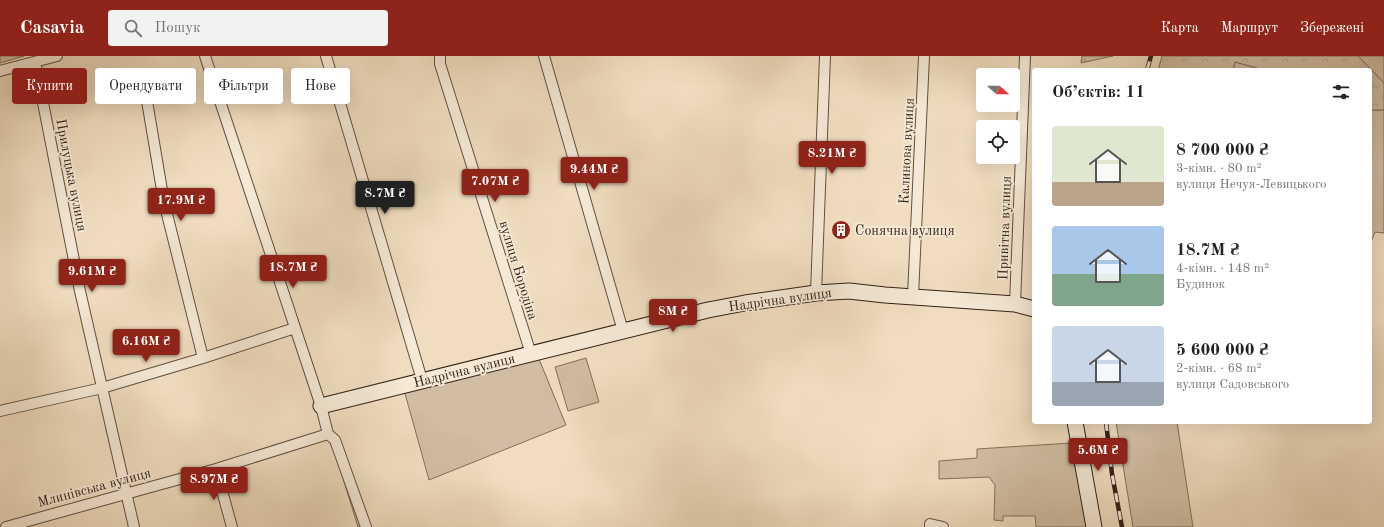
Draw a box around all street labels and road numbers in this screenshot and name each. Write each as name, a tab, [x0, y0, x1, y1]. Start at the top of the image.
street label: Калинова вулиця	[897, 97, 917, 205]
street label: Прилуцька вулиця	[53, 118, 89, 233]
street label: Привітна вулиця	[996, 176, 1014, 280]
street label: вулиця Бородіна	[496, 219, 540, 322]
street label: Надрічна вулиця	[728, 286, 833, 314]
street label: Надрічна вулиця	[412, 352, 517, 390]
street label: Млинівська вулиця	[36, 466, 153, 510]

